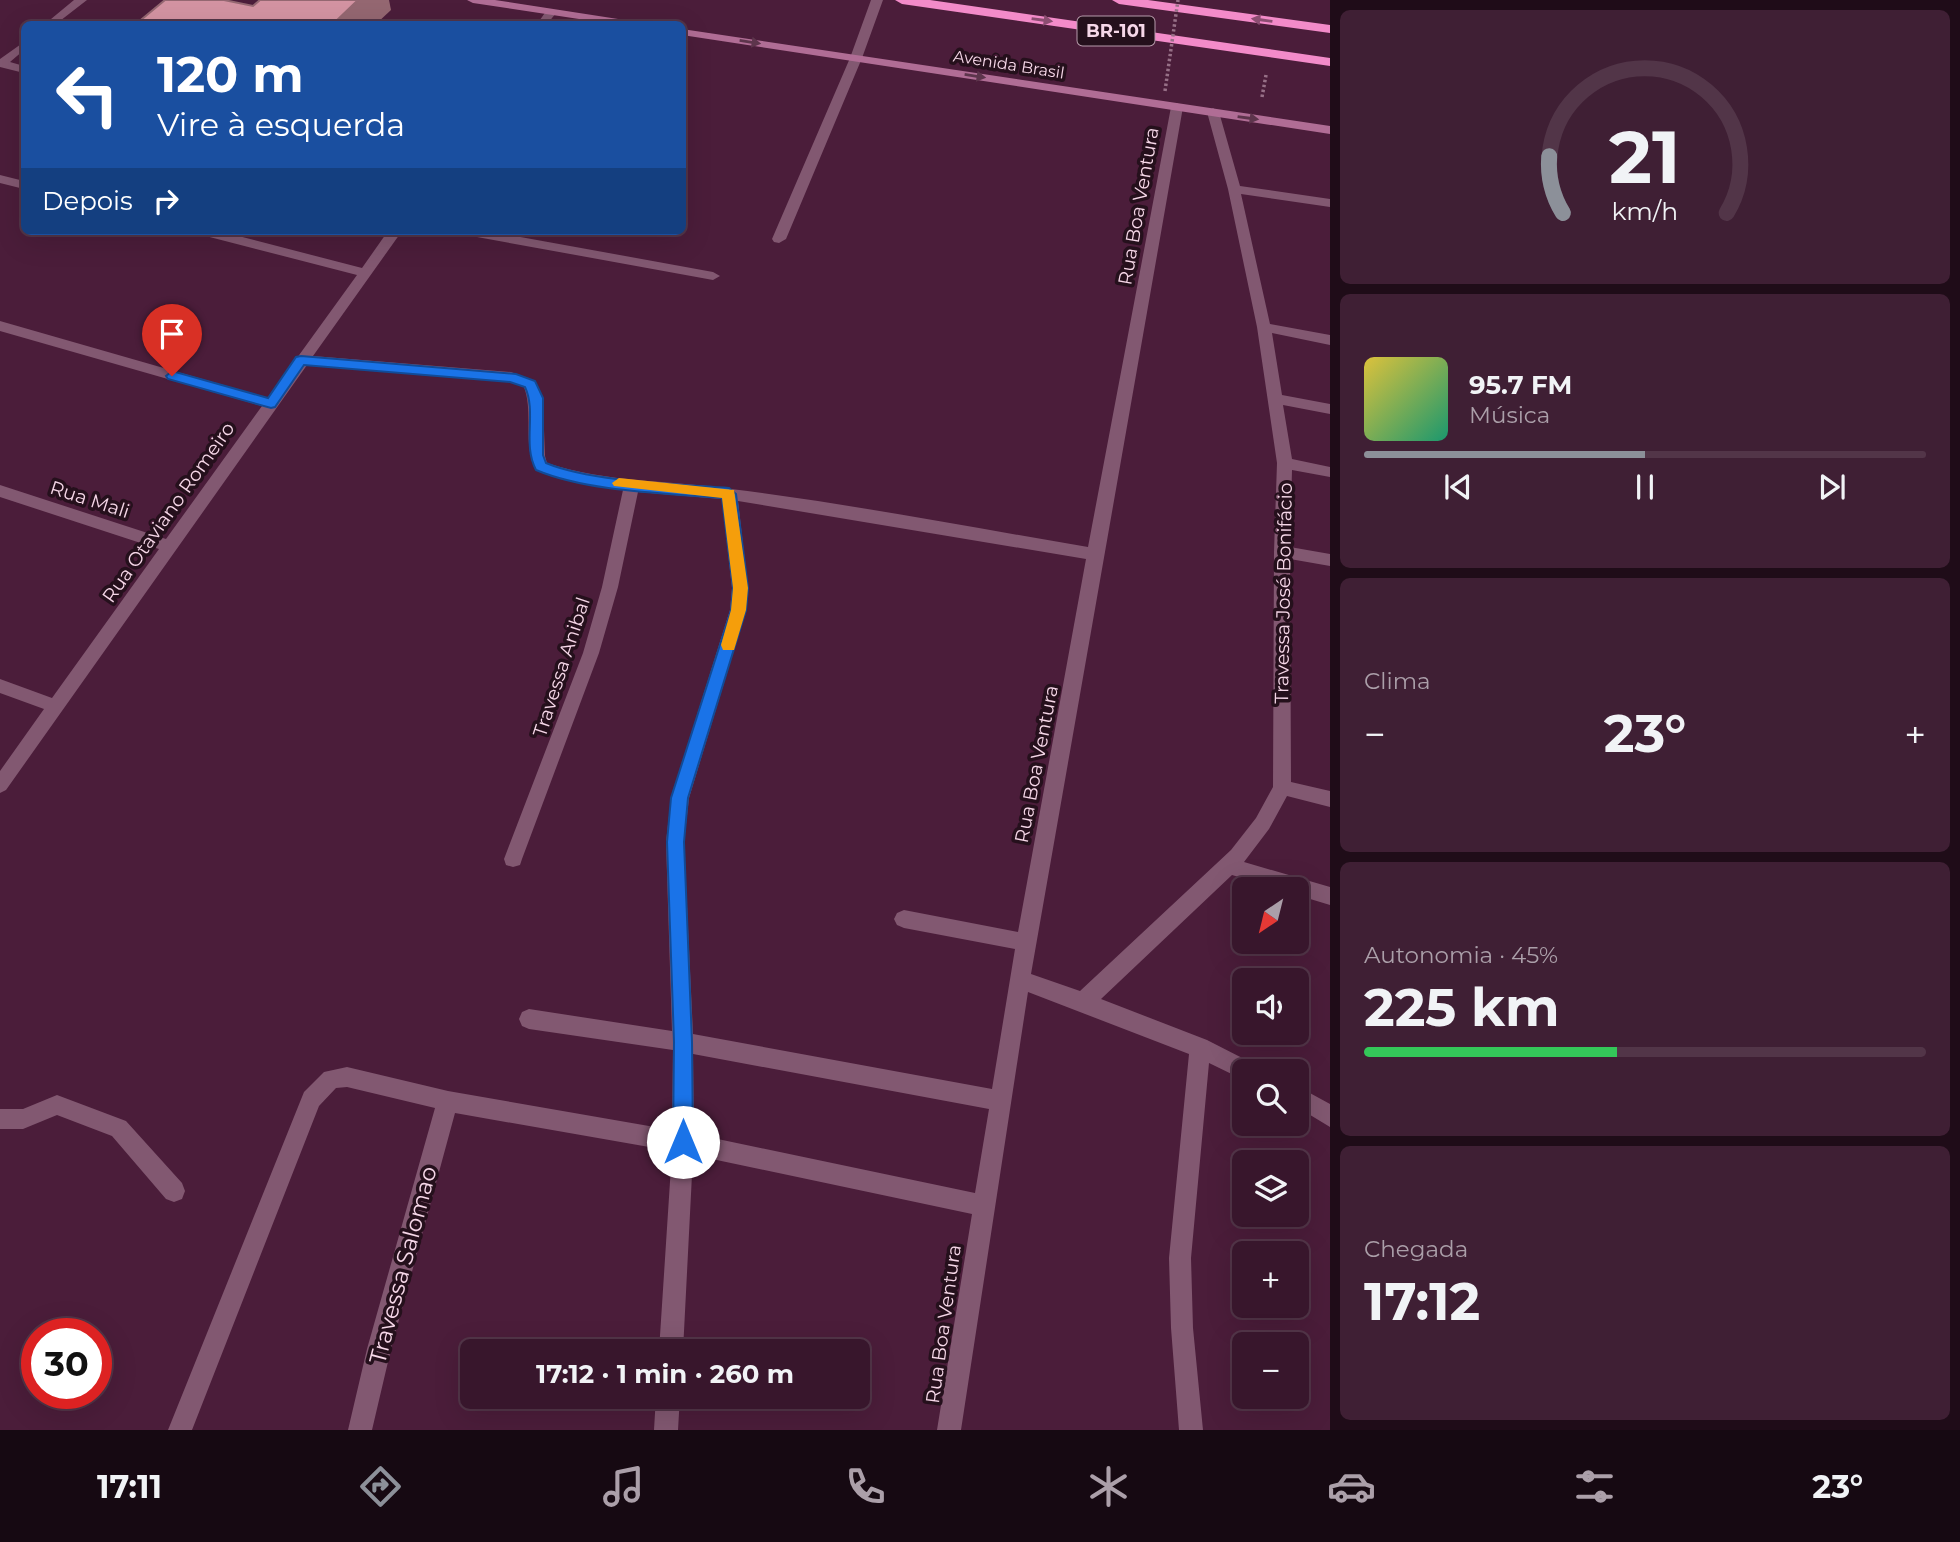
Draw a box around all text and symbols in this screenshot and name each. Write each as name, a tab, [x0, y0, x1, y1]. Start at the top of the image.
one-way arrow	[1251, 14, 1273, 25]
one-way arrow	[1032, 15, 1054, 26]
road number: BR-101	[1078, 16, 1154, 46]
one-way arrow	[739, 37, 761, 48]
text: 120 m	[157, 45, 304, 104]
street label: Avenida Brasil	[952, 46, 1066, 83]
icon: left	[42, 49, 133, 140]
one-way arrow	[964, 71, 986, 82]
text: Vire à esquerda	[157, 105, 405, 144]
one-way arrow	[1237, 112, 1259, 123]
text: 21	[1609, 113, 1681, 201]
street label: Rua Boa Ventura	[1113, 125, 1164, 287]
icon: right	[147, 182, 185, 220]
text: Depois	[42, 185, 133, 217]
text: km/h	[1612, 196, 1678, 226]
pin	[142, 304, 202, 376]
icon: arrive	[153, 315, 191, 353]
text: 95.7 FM	[1469, 369, 1572, 401]
text: Música	[1469, 401, 1550, 429]
street label: Rua Otaviano Romeiro	[97, 418, 240, 607]
icon: previous	[1439, 468, 1477, 506]
icon: pause	[1626, 468, 1664, 506]
icon: next	[1813, 468, 1851, 506]
street label: Rua Mali	[47, 476, 133, 523]
street label: Travessa José Bonifácio	[1270, 482, 1297, 704]
street label: Travessa Anibal	[528, 594, 595, 740]
text: Clima	[1364, 667, 1431, 695]
street label: Rua Boa Ventura	[1010, 683, 1063, 845]
text: 23°	[1604, 702, 1686, 765]
text: −	[1364, 711, 1386, 758]
text: +	[1904, 711, 1926, 758]
north arrow	[1232, 877, 1309, 954]
map controls	[1232, 877, 1309, 1409]
text: Autonomia · 45%	[1364, 941, 1558, 969]
button: sound	[1232, 968, 1309, 1045]
text: 225 km	[1364, 976, 1559, 1039]
button: search	[1232, 1059, 1309, 1136]
position arrow	[646, 1105, 720, 1179]
button: layers	[1232, 1150, 1309, 1227]
street label: Travessa Salomao	[363, 1163, 443, 1367]
text: Chegada	[1364, 1235, 1468, 1263]
button: +	[1232, 1241, 1309, 1318]
street label: Rua Boa Ventura	[921, 1243, 966, 1405]
text: 17:12	[1364, 1270, 1480, 1333]
speed limit sign: 30	[21, 1318, 112, 1409]
button: −	[1232, 1332, 1309, 1409]
text: 17:12 · 1 min · 260 m	[536, 1358, 794, 1390]
icon: directions	[356, 1462, 405, 1511]
icon: music	[599, 1462, 648, 1511]
icon: phone	[841, 1462, 890, 1511]
icon: climate	[1084, 1462, 1133, 1511]
icon: car	[1327, 1462, 1376, 1511]
icon: filters	[1570, 1462, 1619, 1511]
text: 17:11	[97, 1467, 162, 1506]
text: 23°	[1812, 1467, 1863, 1506]

